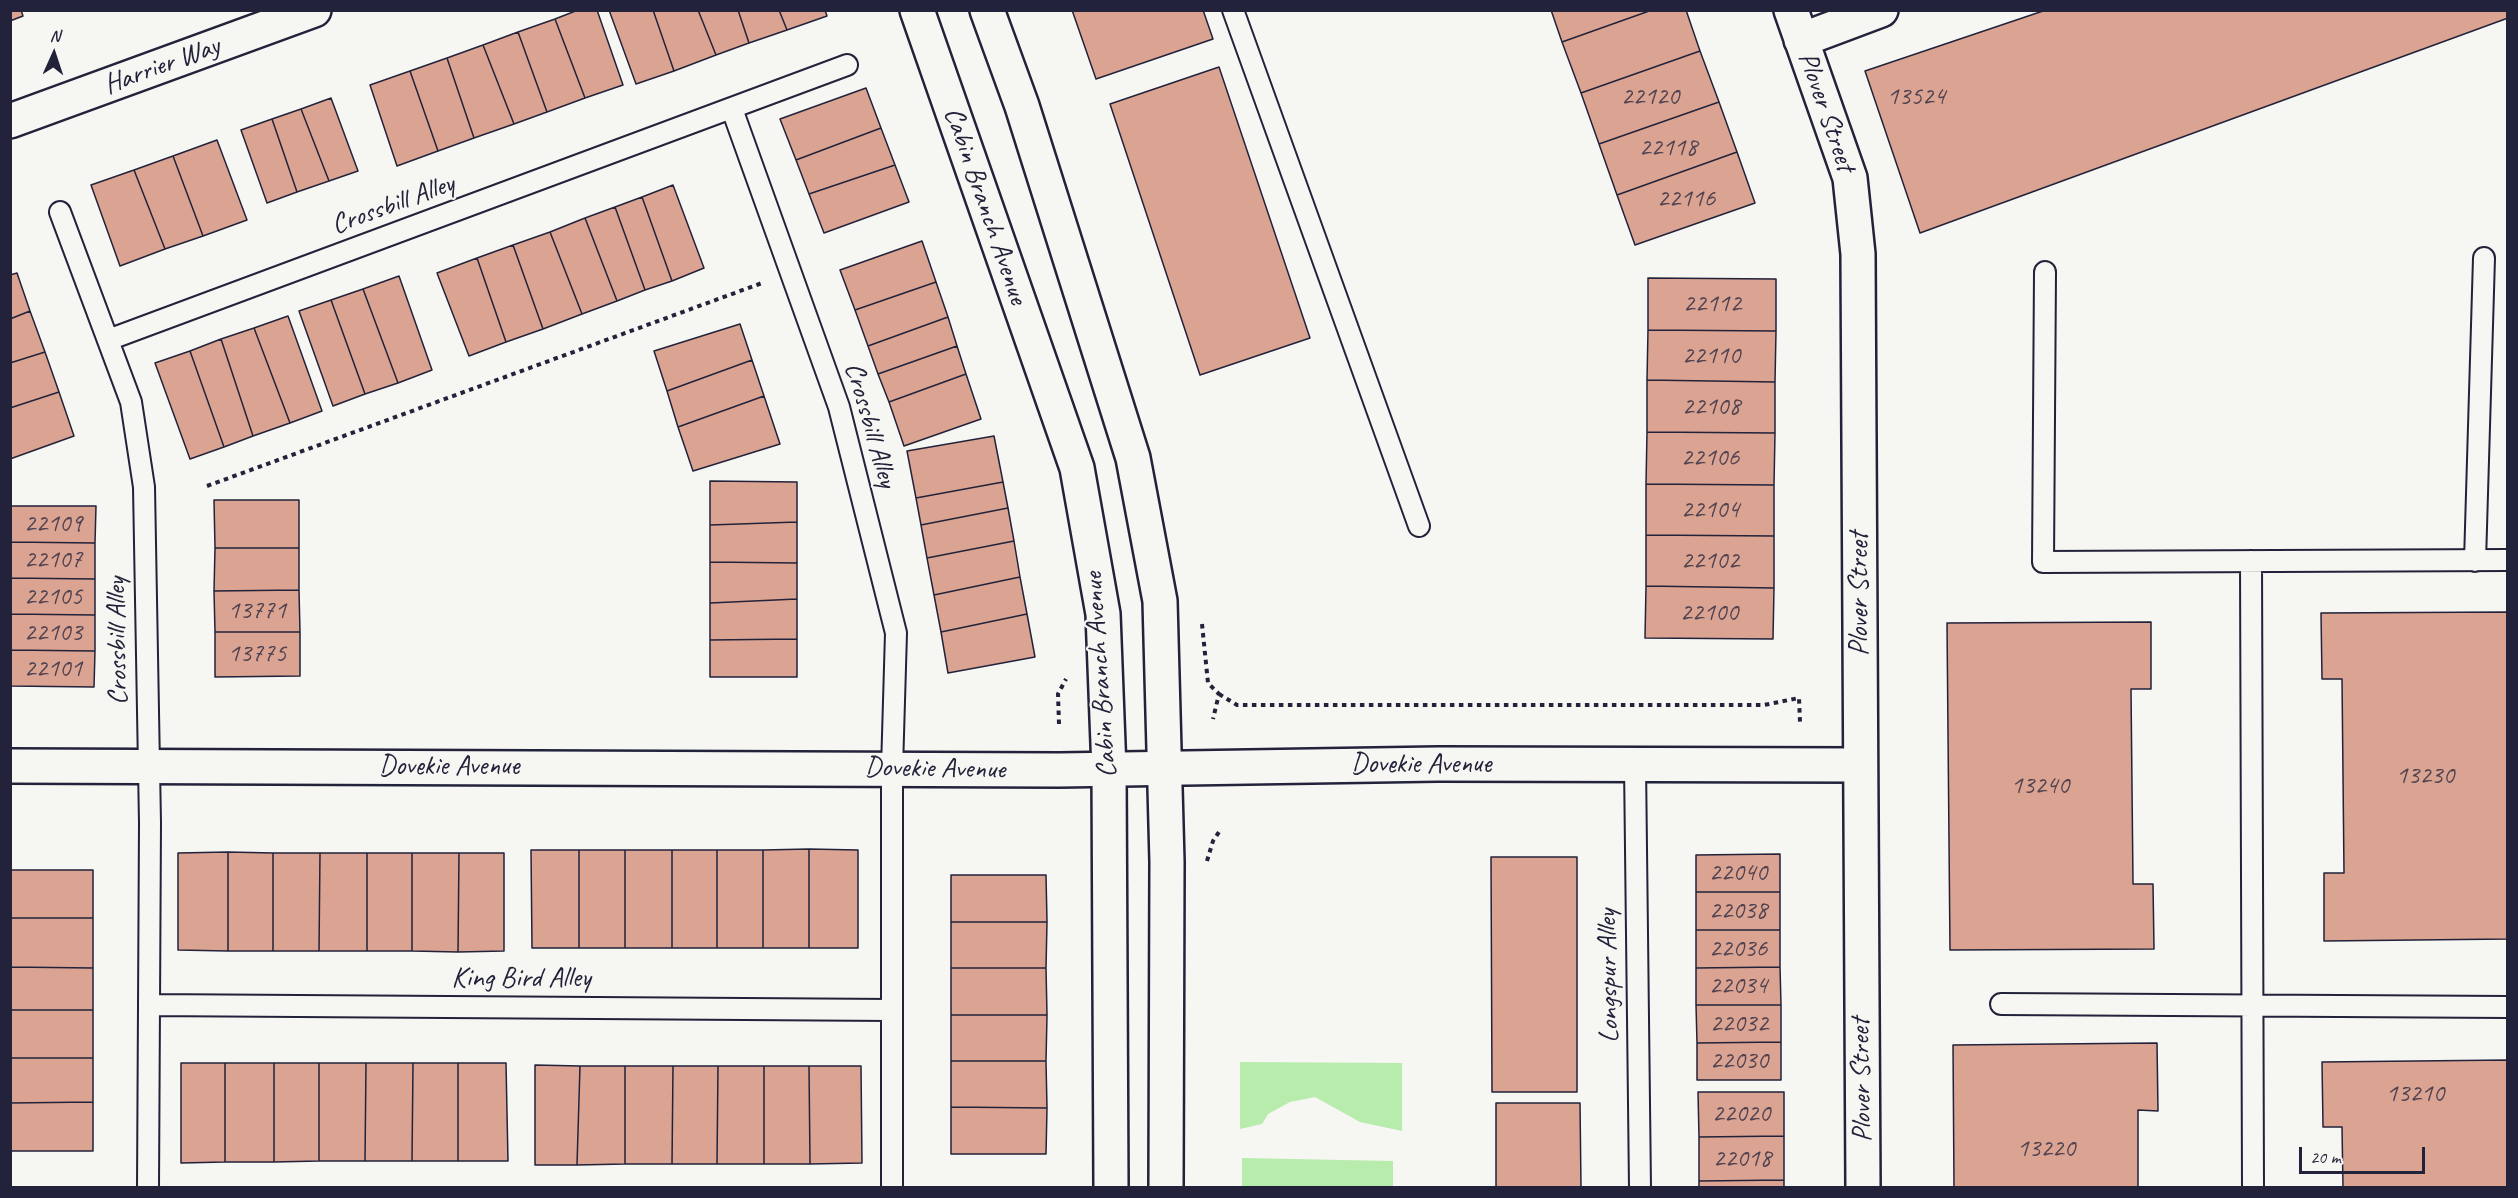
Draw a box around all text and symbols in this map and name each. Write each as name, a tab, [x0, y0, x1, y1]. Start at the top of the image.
north arrow	[24, 24, 84, 84]
text: N	[49, 26, 60, 46]
street label: Harrier Way	[100, 30, 224, 102]
street label: Plover Street	[1790, 48, 1862, 176]
house number: 22120	[1621, 81, 1679, 113]
house number: 13524	[1887, 81, 1945, 113]
street label: Cabin Branch Avenue	[936, 103, 1034, 309]
house number: 22118	[1639, 132, 1697, 164]
street label: Crossbill Alley	[327, 167, 459, 243]
house number: 22116	[1657, 183, 1715, 215]
house number: 22112	[1683, 288, 1741, 320]
house number: 22110	[1682, 340, 1740, 372]
street label: Crossbill Alley	[836, 359, 904, 491]
house number: 22108	[1682, 391, 1740, 423]
house number: 22106	[1681, 442, 1739, 474]
house number: 22104	[1681, 494, 1739, 526]
house number: 22109	[24, 508, 82, 540]
street label: Plover Street	[1843, 532, 1877, 656]
house number: 22107	[24, 544, 82, 576]
house number: 22102	[1681, 545, 1739, 577]
street label: Cabin Branch Avenue	[1077, 571, 1125, 779]
street label: Crossbill Alley	[100, 577, 136, 705]
house number: 22105	[24, 581, 82, 613]
house number: 13771	[228, 595, 286, 627]
house number: 22100	[1680, 597, 1738, 629]
house number: 22103	[24, 617, 82, 649]
house number: 13775	[228, 638, 286, 670]
house number: 22101	[24, 653, 82, 685]
street label: Dovekie Avenue	[1351, 748, 1491, 782]
street label: Dovekie Avenue	[379, 750, 519, 784]
street label: Dovekie Avenue	[864, 751, 1006, 787]
house number: 13230	[2396, 760, 2454, 792]
house number: 13240	[2011, 770, 2069, 802]
house number: 22040	[1709, 857, 1767, 889]
house number: 22038	[1709, 895, 1767, 927]
street label: Longspur Alley	[1591, 909, 1627, 1043]
house number: 22036	[1709, 933, 1767, 965]
street label: King Bird Alley	[452, 962, 590, 996]
house number: 22034	[1709, 970, 1767, 1002]
house number: 22032	[1710, 1008, 1768, 1040]
street label: Plover Street	[1844, 1018, 1880, 1142]
house number: 22030	[1710, 1045, 1768, 1077]
house number: 13210	[2386, 1078, 2444, 1110]
house number: 22020	[1712, 1098, 1770, 1130]
house number: 13220	[2017, 1133, 2075, 1165]
scale bar	[2302, 1135, 2428, 1173]
house number: 22018	[1713, 1143, 1771, 1175]
text: 20 m	[2310, 1146, 2341, 1168]

